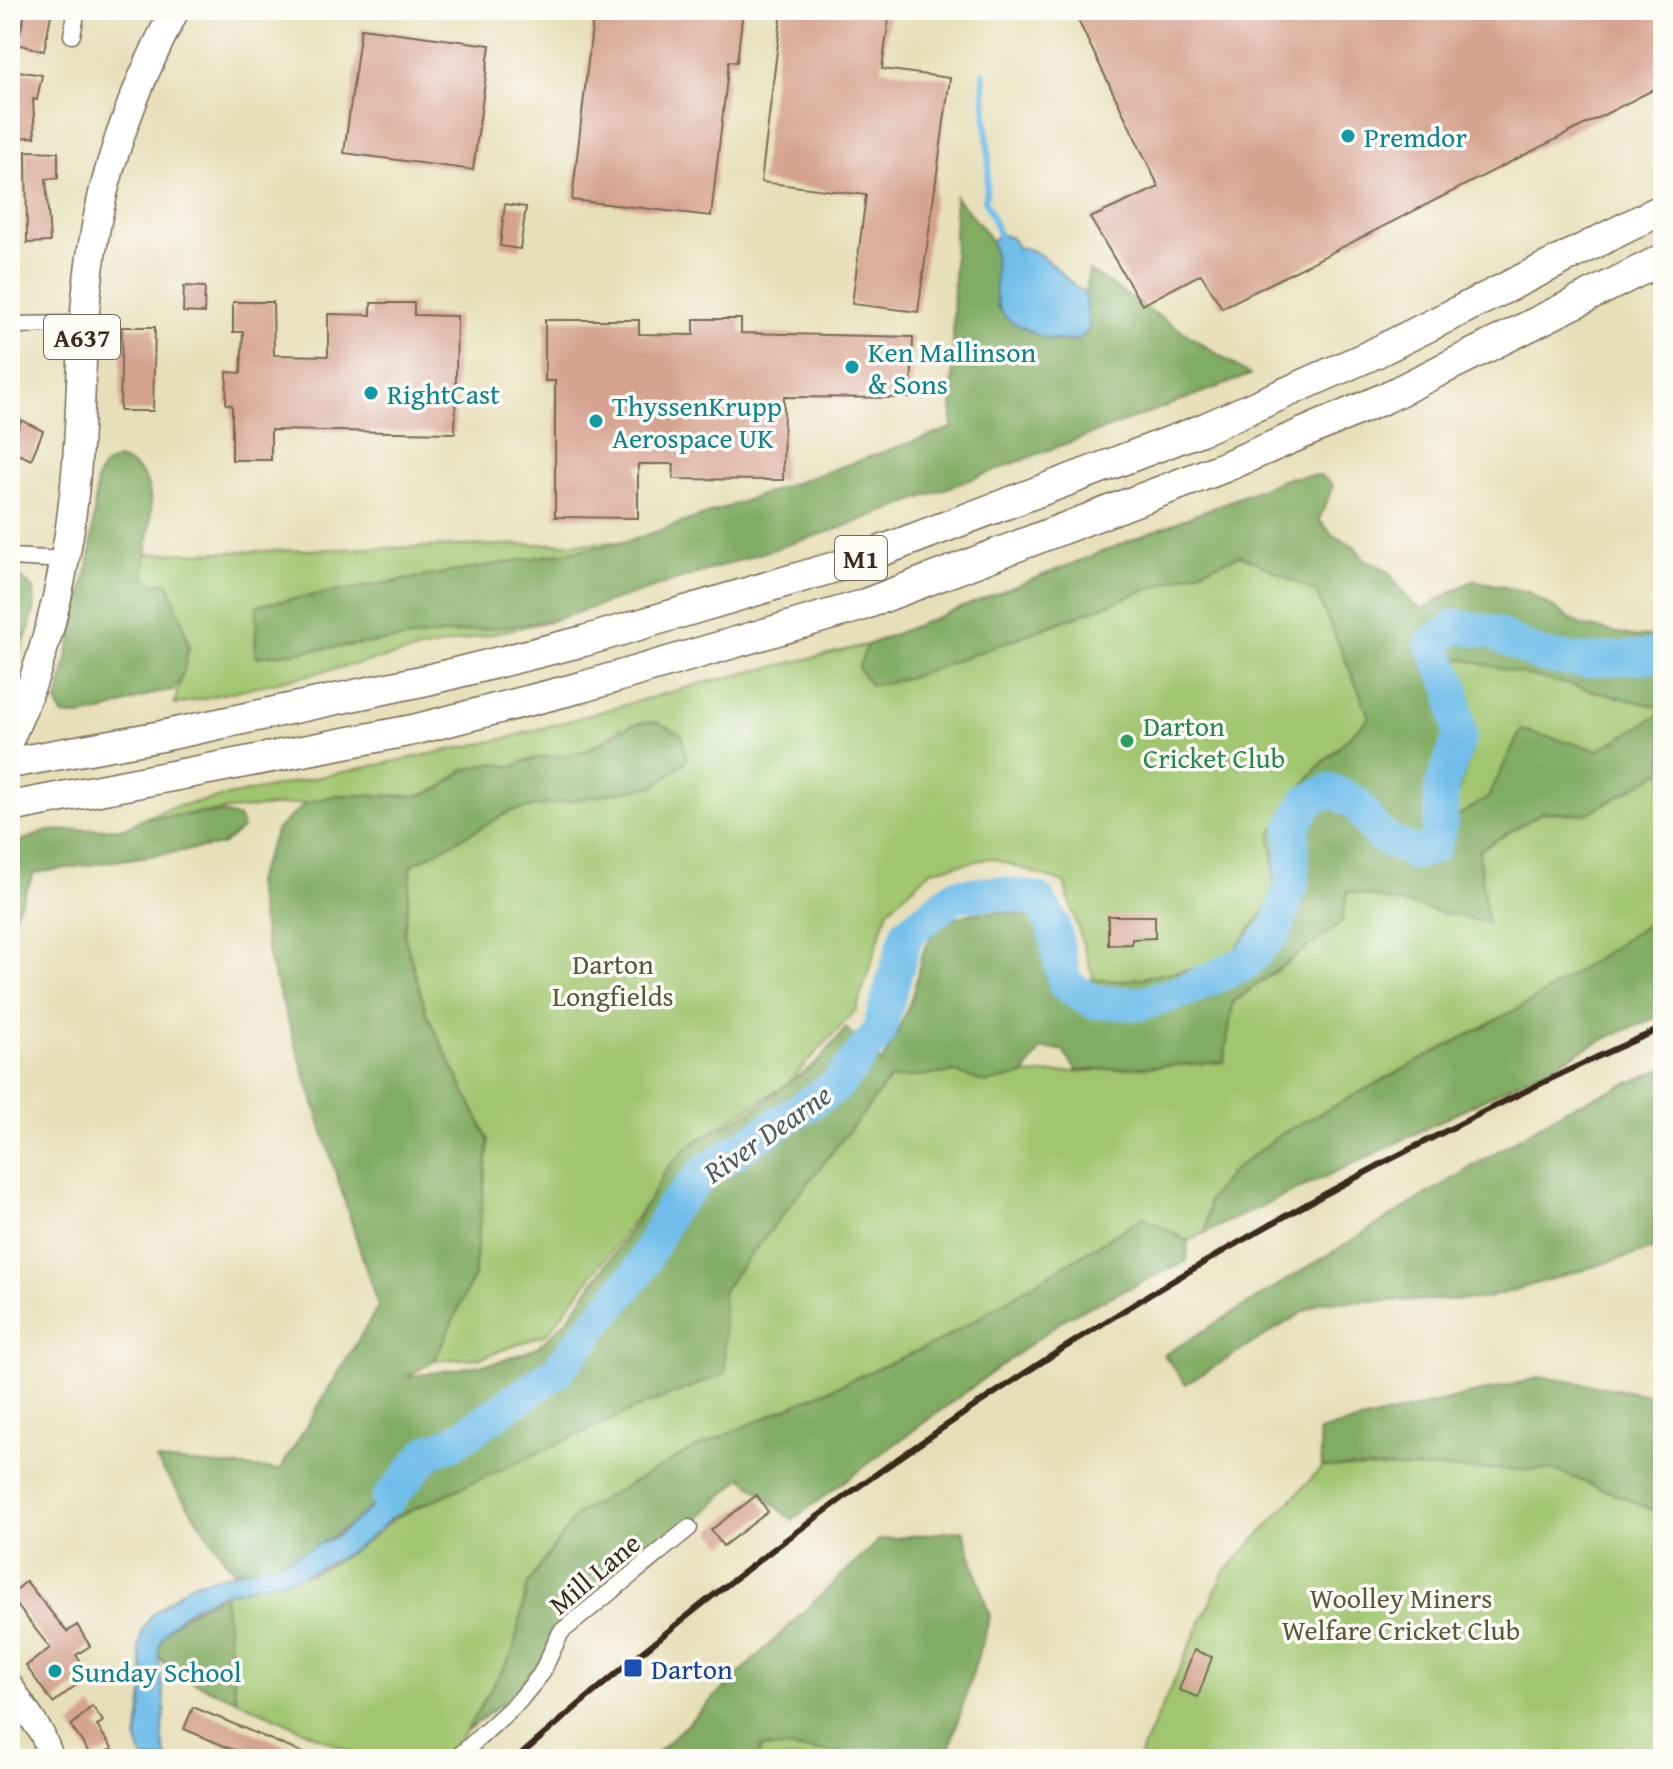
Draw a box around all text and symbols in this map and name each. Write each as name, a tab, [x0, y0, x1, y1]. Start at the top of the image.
place label: Premdor	[1364, 116, 1467, 157]
marker: Premdor	[1339, 127, 1357, 145]
road number: A637	[44, 315, 120, 359]
place label: Ken Mallinson & Sons	[868, 331, 1036, 404]
marker: Ken Mallinson & Sons	[843, 358, 861, 376]
place label: RightCast	[387, 373, 500, 414]
marker: RightCast	[362, 384, 380, 402]
place label: ThyssenKrupp Aerospace UK	[612, 385, 782, 458]
marker: ThyssenKrupp Aerospace UK	[587, 412, 605, 430]
road number: M1	[835, 536, 887, 580]
place label: Darton Cricket Club	[1143, 705, 1285, 778]
marker: Darton Cricket Club	[1118, 732, 1136, 750]
park label: Darton Longfields	[552, 943, 674, 1016]
water label: River Dearne	[693, 1073, 840, 1194]
street label: Mill Lane	[539, 1522, 649, 1624]
park label: Woolley Miners Welfare Cricket Club	[1282, 1577, 1520, 1650]
place label: Darton	[651, 1648, 733, 1689]
place label: Sunday School	[71, 1651, 242, 1692]
marker: Darton	[622, 1657, 644, 1679]
marker: Sunday School	[46, 1662, 64, 1680]

